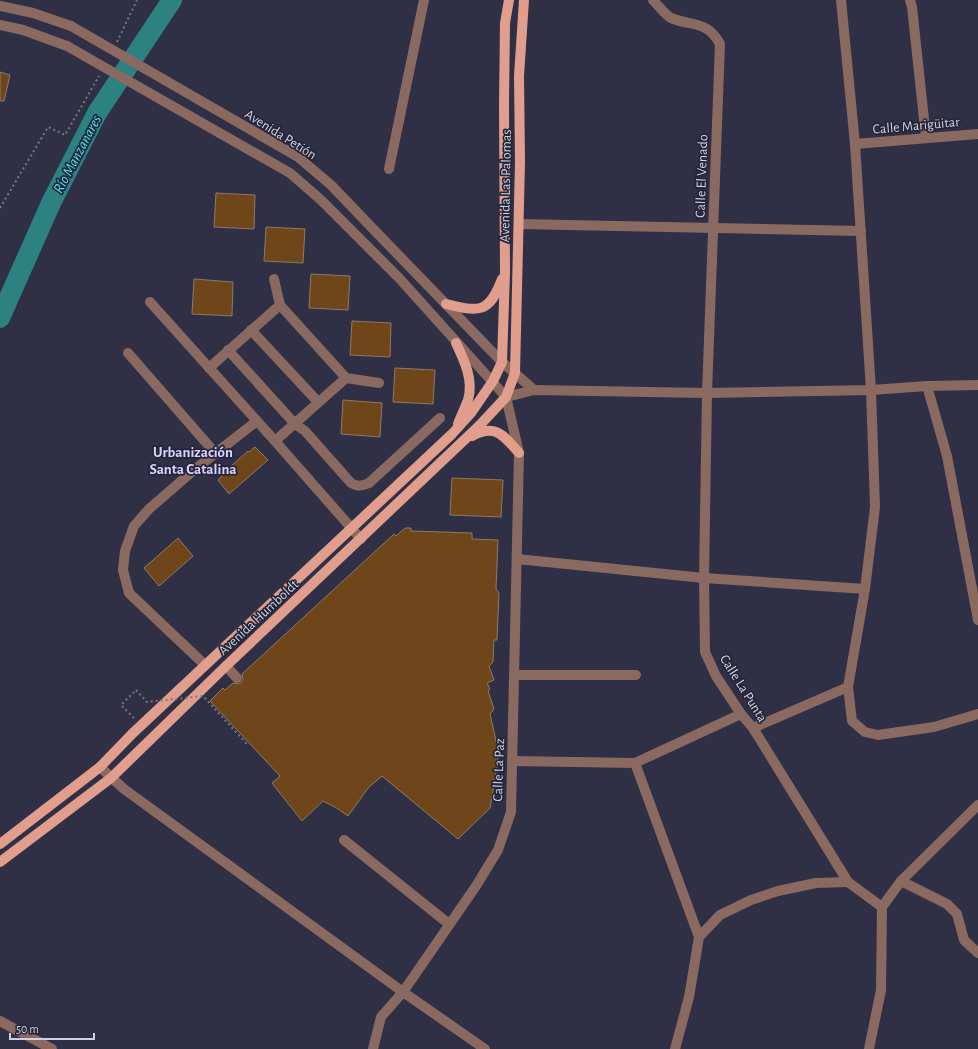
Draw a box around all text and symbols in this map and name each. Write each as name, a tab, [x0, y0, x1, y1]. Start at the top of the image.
street label: Avenida Petión	[242, 107, 319, 162]
water label: Río Manzanares	[51, 113, 104, 196]
street label: Calle Marigüitar	[872, 115, 961, 137]
street label: Avenida Las Palomas	[498, 129, 514, 243]
street label: Calle El Venado	[694, 134, 710, 218]
district label: Urbanización Santa Catalina	[149, 445, 237, 477]
street label: Avenida Humboldt	[216, 577, 302, 658]
street label: Calle La Punta	[717, 652, 770, 725]
street label: Calle La Paz	[491, 738, 507, 802]
scale bar	[10, 1015, 94, 1041]
text: 50 m	[16, 1023, 39, 1035]

